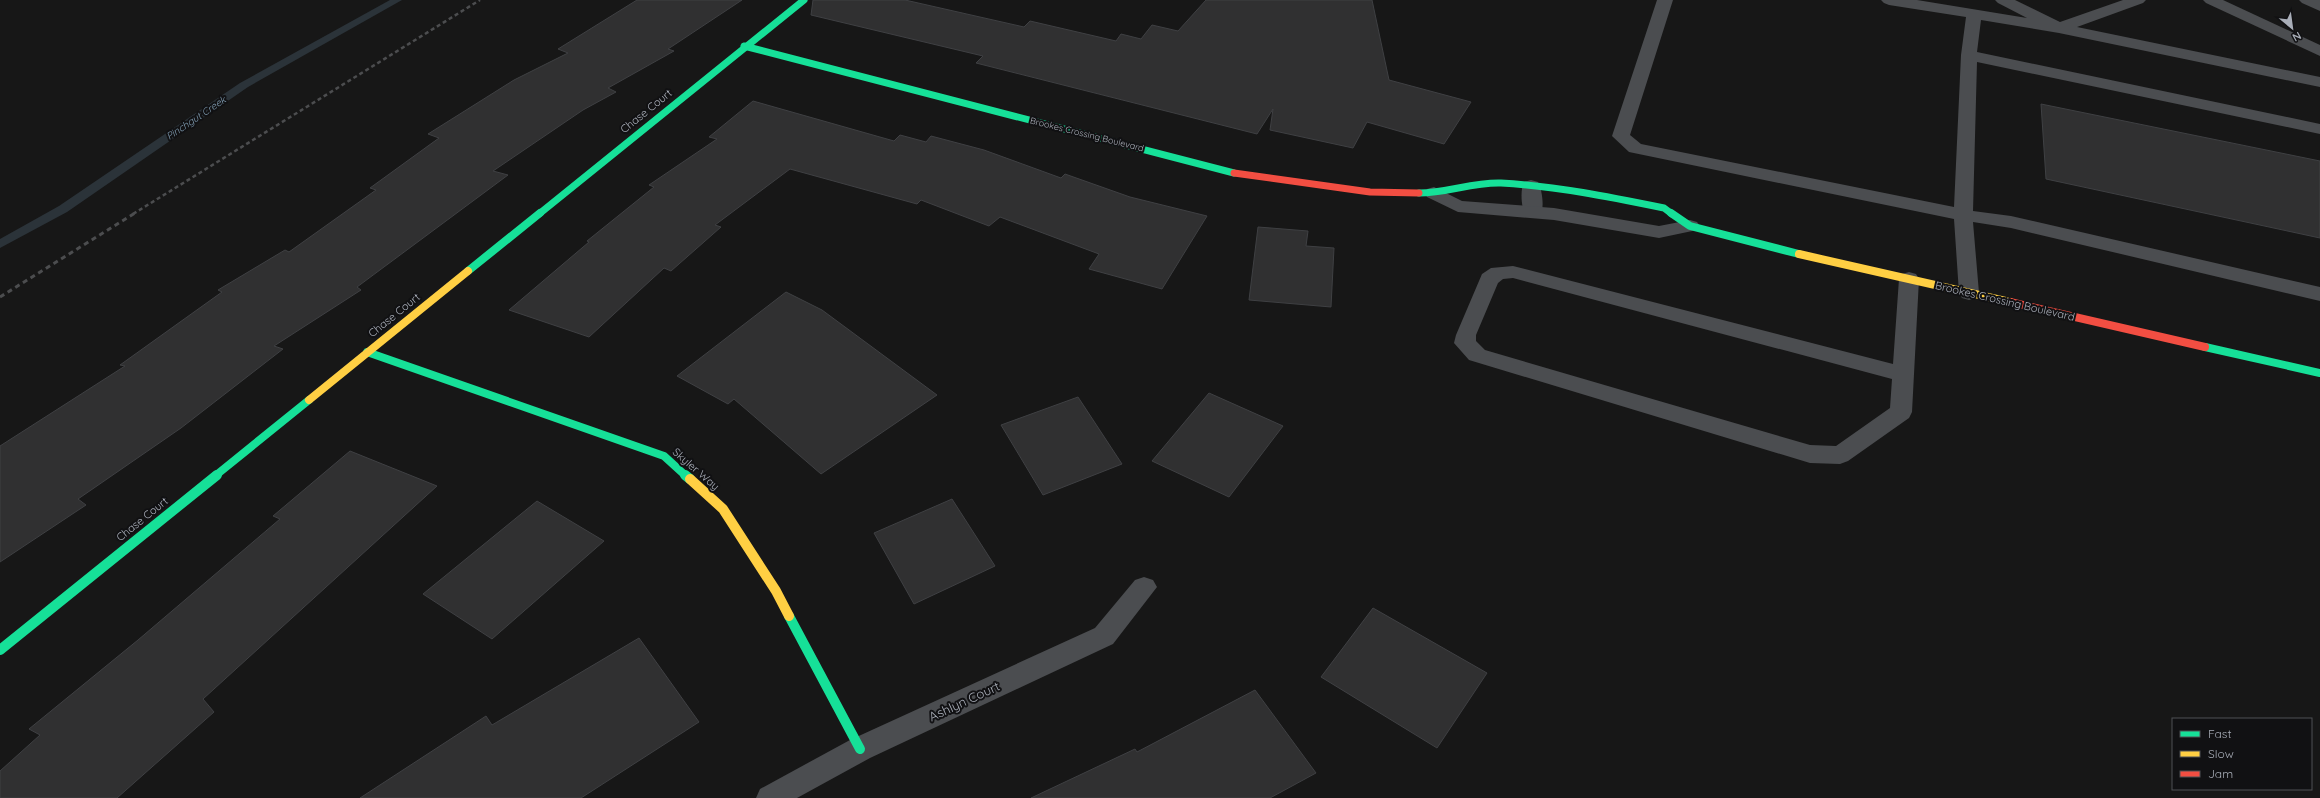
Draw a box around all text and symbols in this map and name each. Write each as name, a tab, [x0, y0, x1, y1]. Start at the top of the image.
north arrow	[2272, 8, 2312, 48]
text: N	[2290, 29, 2304, 45]
street label: Chase Court	[617, 86, 675, 136]
water label: Pinchgut Creek	[164, 92, 230, 143]
street label: Brookes Crossing Boulevard	[1029, 115, 1145, 153]
street label: Brookes Crossing Boulevard	[1934, 278, 2076, 324]
street label: Chase Court	[365, 290, 423, 340]
street label: Skyler Way	[670, 445, 722, 493]
street label: Chase Court	[113, 494, 171, 544]
street label: Ashlyn Court	[926, 678, 1002, 724]
legend	[2172, 718, 2312, 790]
text: Fast	[2208, 726, 2232, 741]
text: Slow	[2208, 746, 2234, 761]
text: Jam	[2208, 766, 2233, 781]

